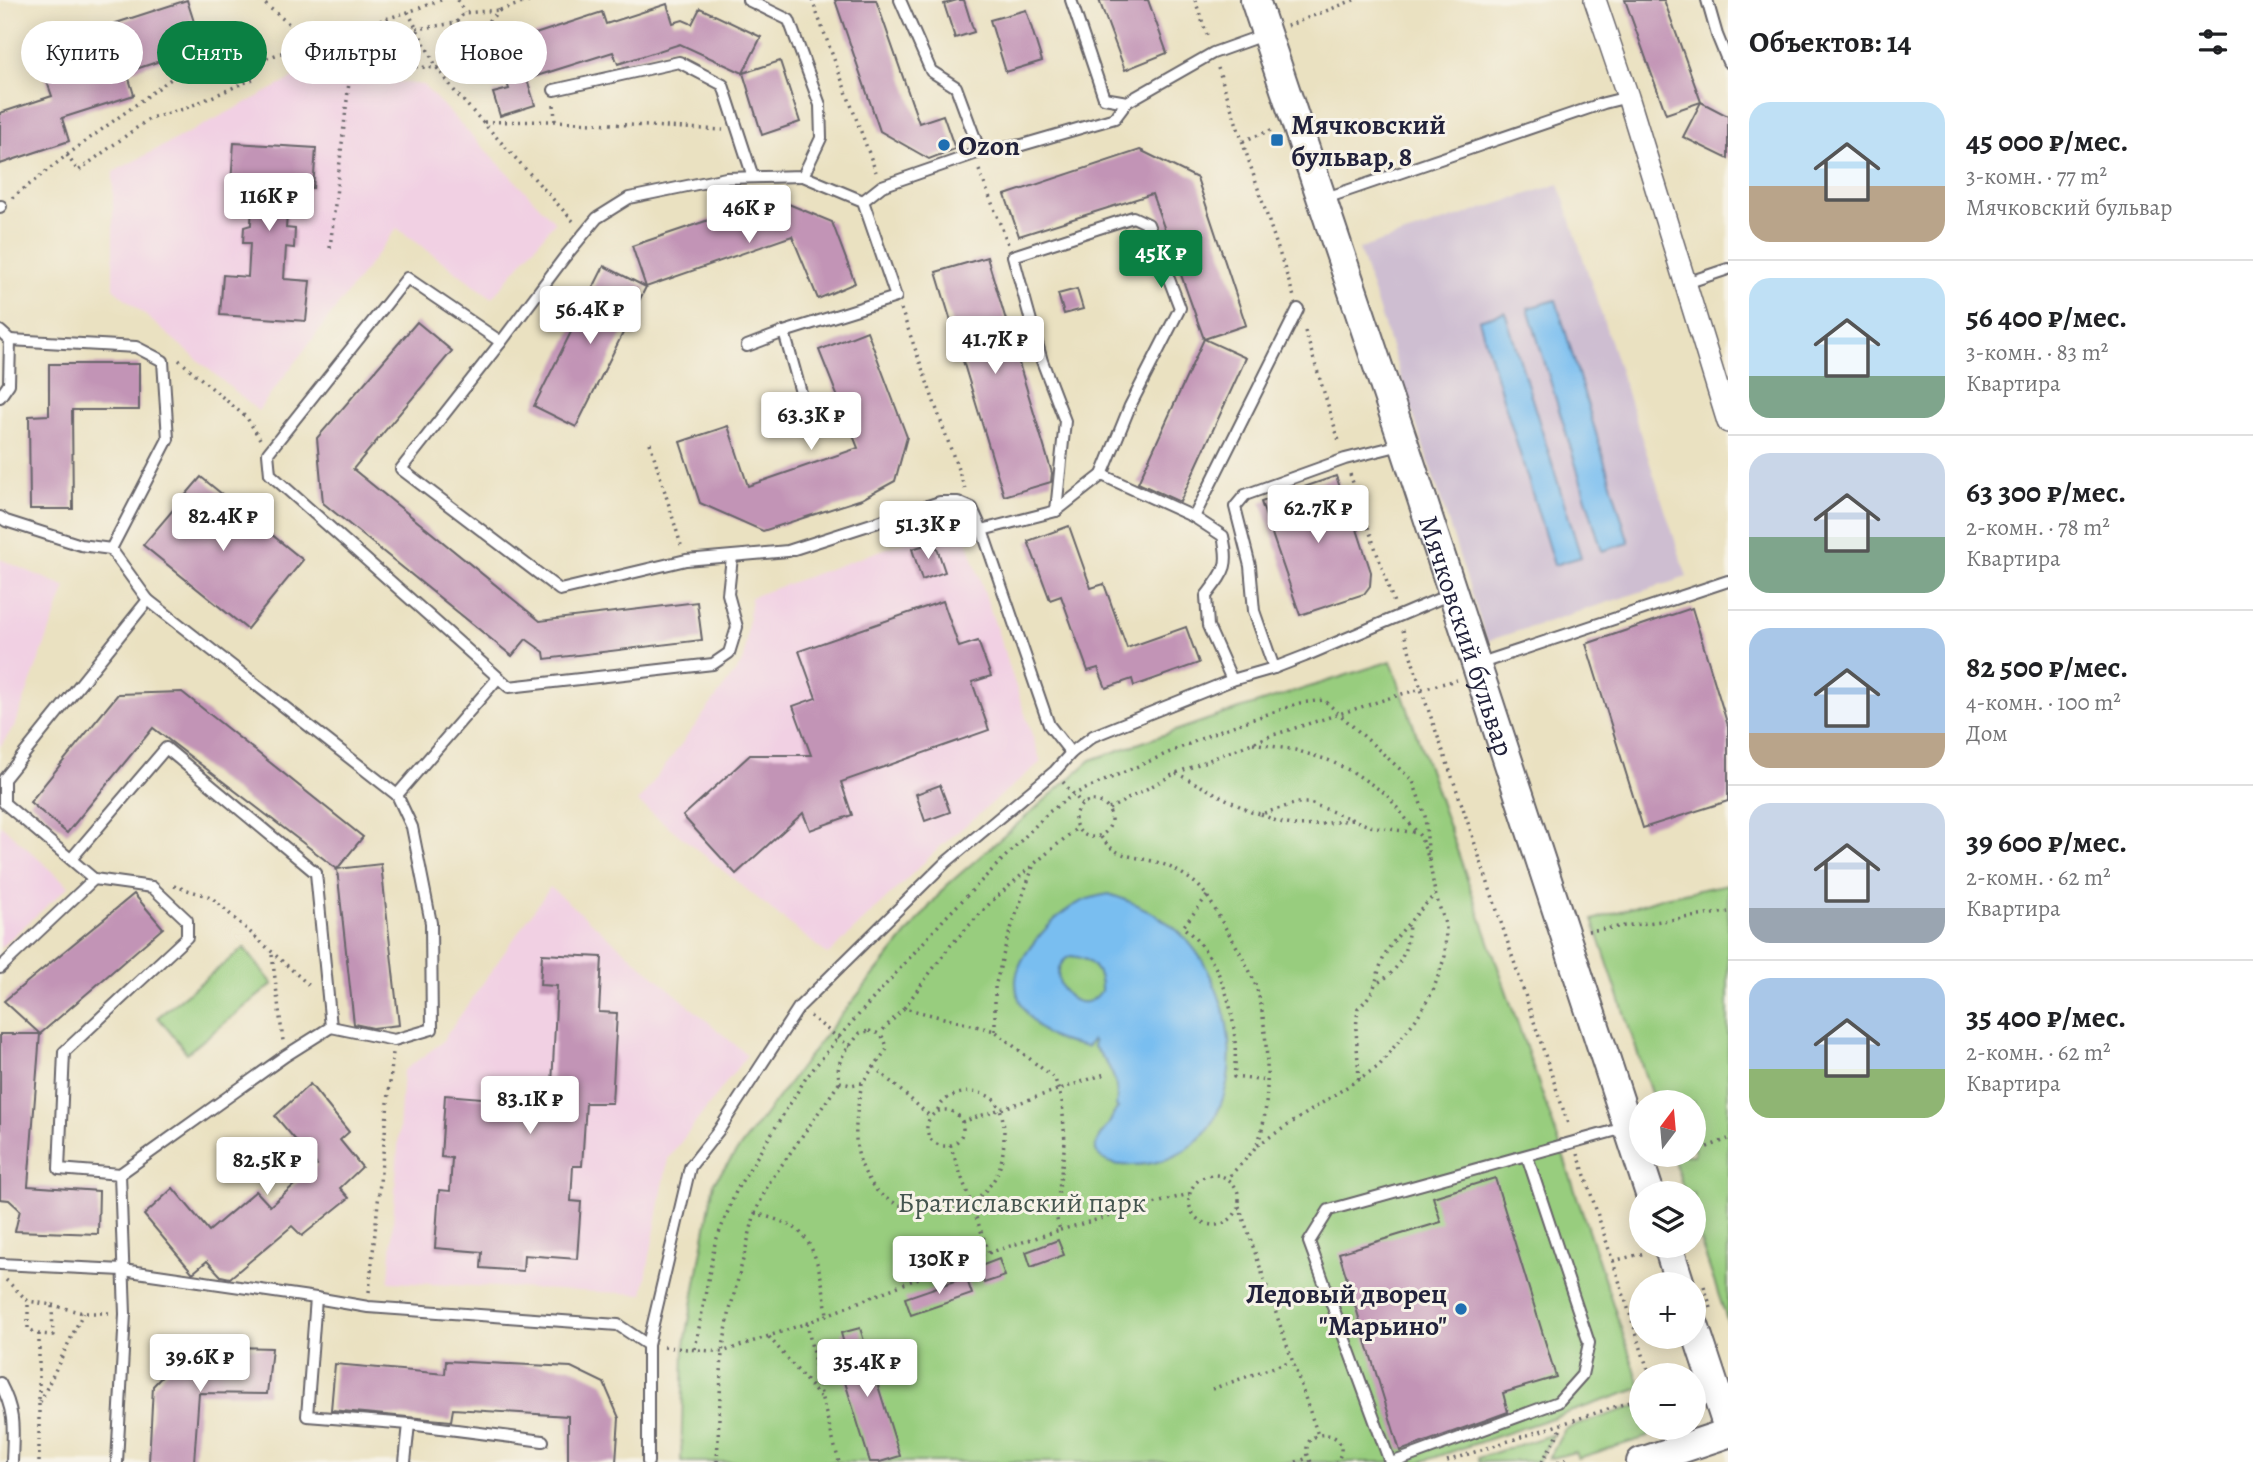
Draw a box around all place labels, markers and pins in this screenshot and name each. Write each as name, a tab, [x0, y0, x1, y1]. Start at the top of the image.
place label: Мячковский бульвар, 8	[1291, 106, 1446, 176]
place label: Ozon	[958, 127, 1020, 165]
marker: Мячковский бульвар, 8	[1269, 132, 1285, 148]
marker: Ozon	[936, 137, 952, 153]
pin: 116K ₽	[212, 174, 326, 233]
pin: 46K ₽	[700, 186, 798, 245]
pin: 45K ₽	[1112, 230, 1210, 290]
pin: 56.4K ₽	[525, 286, 655, 346]
pin: 41.7K ₽	[930, 316, 1060, 376]
pin: 63.3K ₽	[746, 392, 876, 452]
pin: 62.7K ₽	[1253, 486, 1383, 545]
pin: 82.4K ₽	[158, 494, 288, 553]
pin: 51.3K ₽	[863, 502, 993, 561]
pin: 83.1K ₽	[465, 1076, 595, 1136]
pin: 82.5K ₽	[202, 1138, 332, 1197]
pin: 130K ₽	[882, 1236, 996, 1296]
place label: Ледовый дворец "Марьино"	[1246, 1275, 1447, 1345]
marker: Ледовый дворец "Марьино"	[1453, 1301, 1469, 1317]
pin: 39.6K ₽	[135, 1334, 265, 1394]
pin: 35.4K ₽	[802, 1340, 932, 1399]

